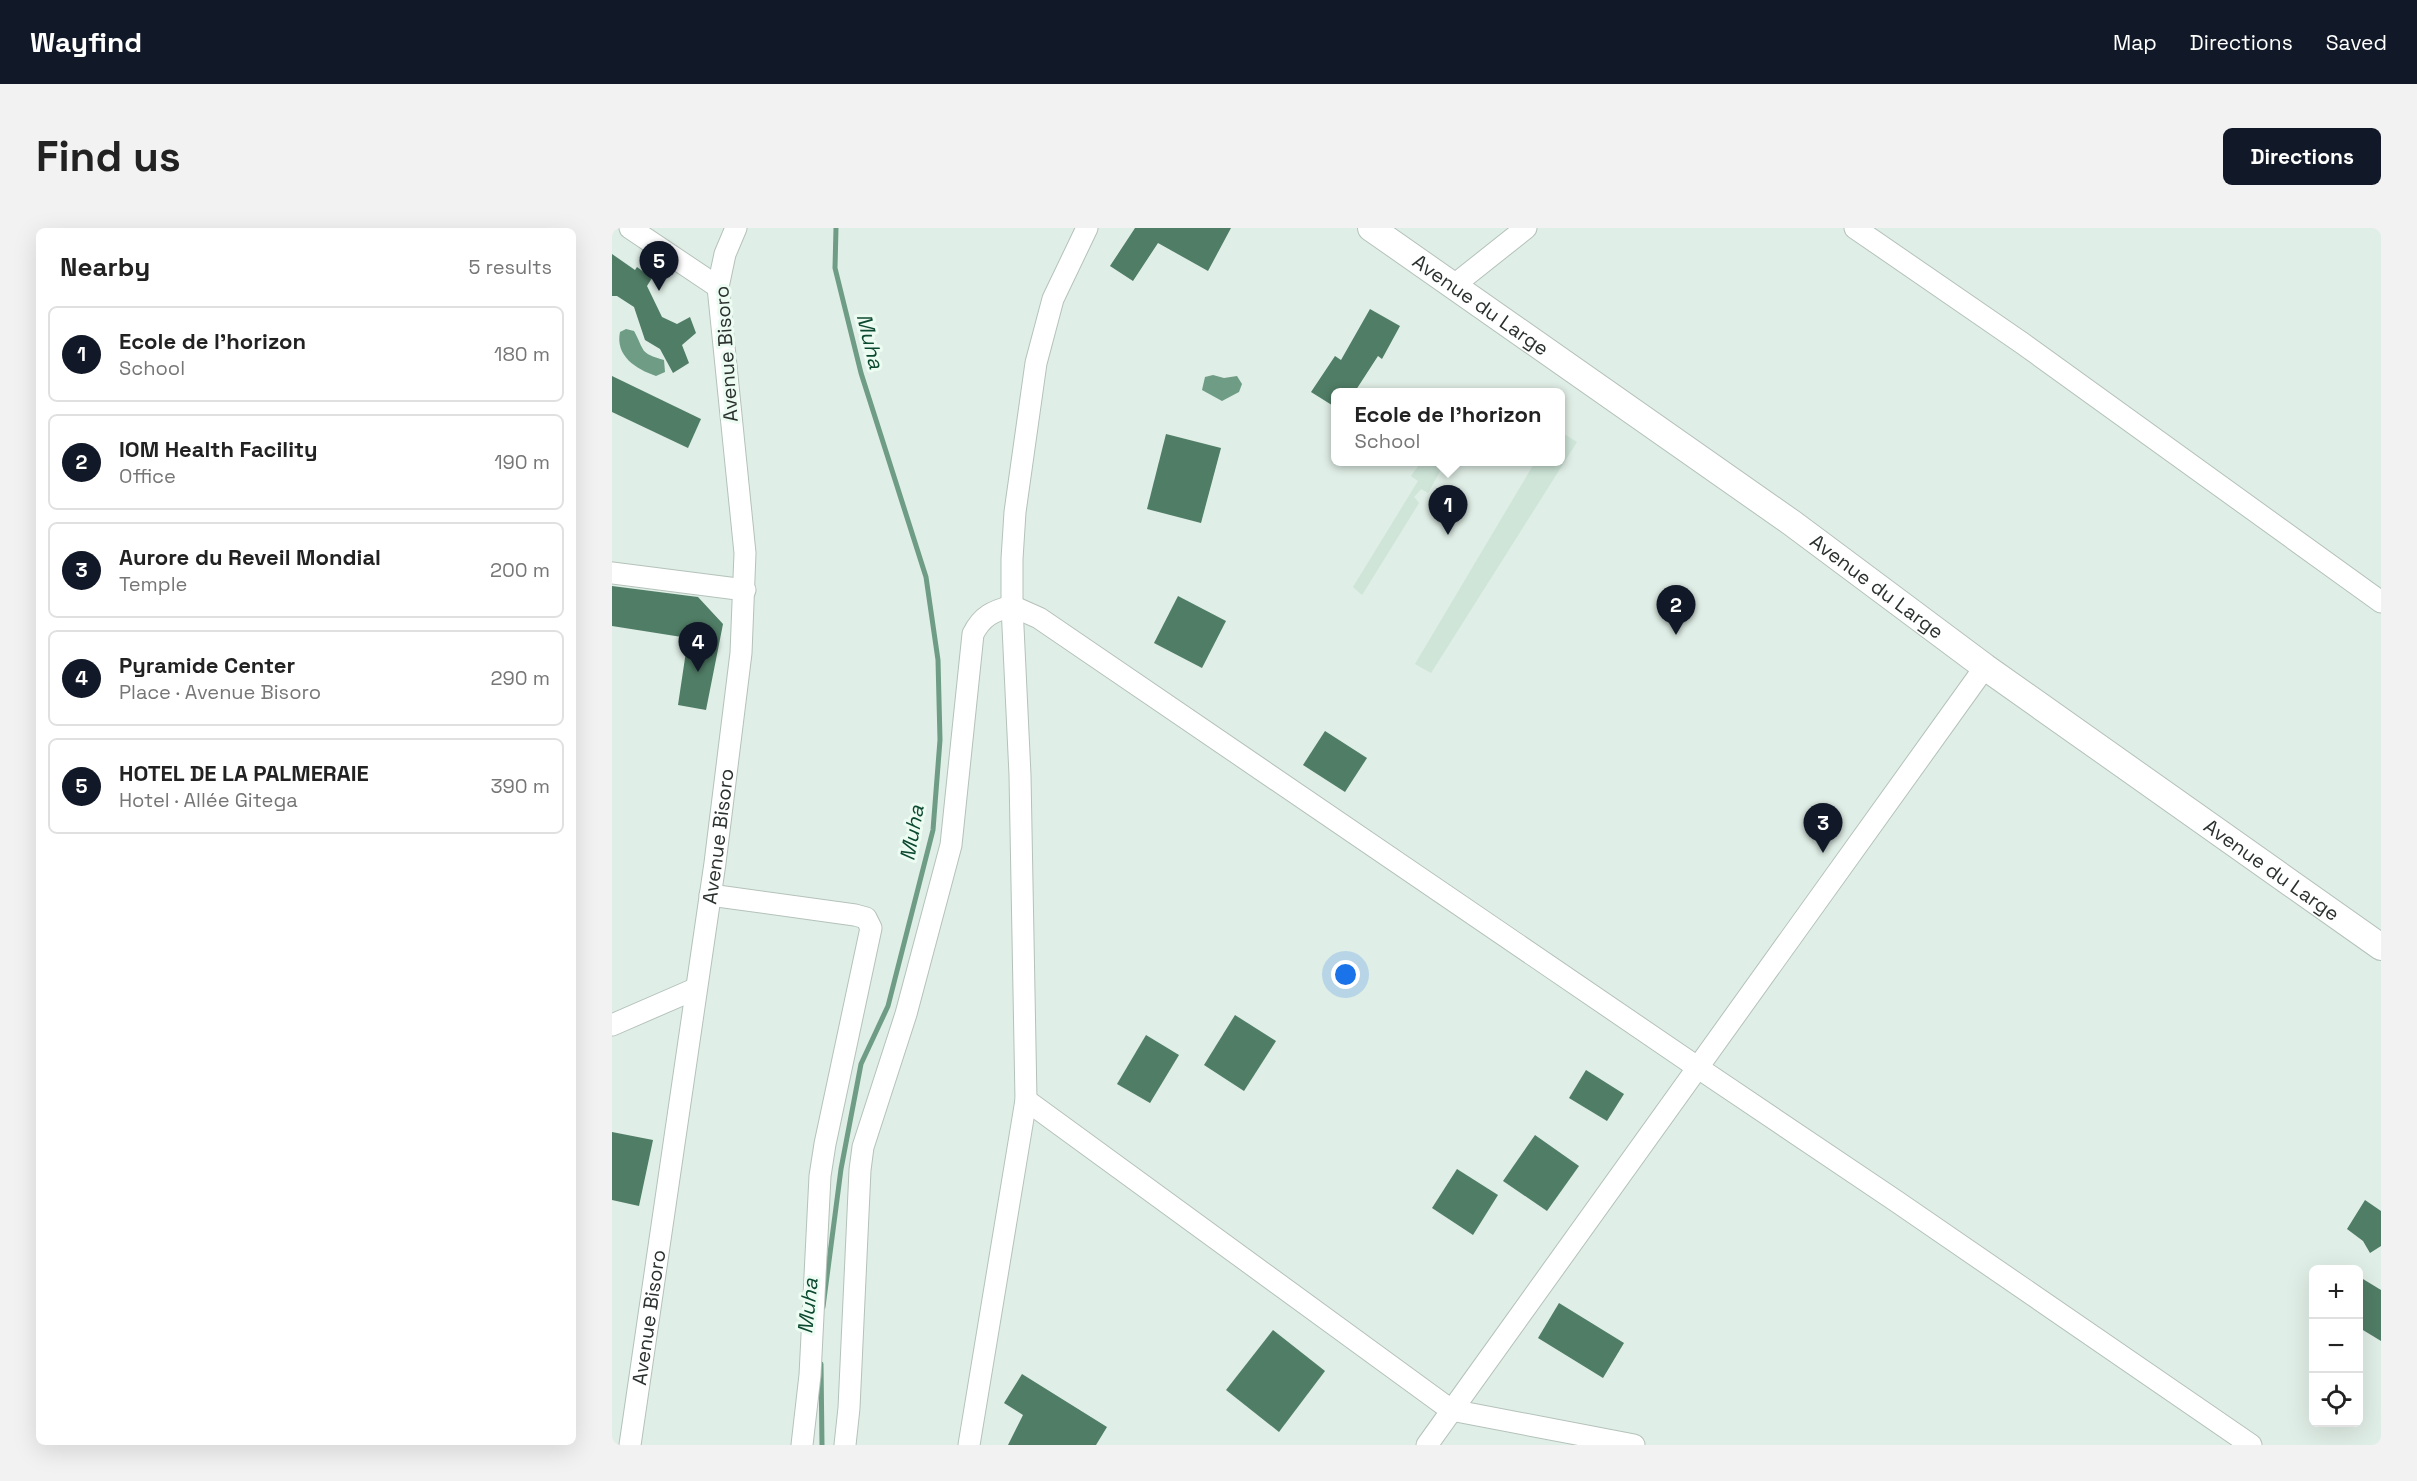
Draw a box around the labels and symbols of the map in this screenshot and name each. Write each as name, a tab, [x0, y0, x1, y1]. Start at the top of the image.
pin: 5	[640, 242, 678, 291]
street label: Avenue du Large	[1408, 248, 1554, 362]
street label: Avenue Bisoro	[708, 285, 744, 423]
water label: Muha	[851, 310, 891, 372]
pin: 1	[1428, 486, 1468, 535]
street label: Avenue du Large	[1805, 528, 1949, 645]
pin: 2	[1656, 586, 1696, 635]
pin: 4	[678, 622, 718, 672]
street label: Avenue Bisoro	[696, 767, 740, 906]
water label: Muha	[893, 802, 930, 863]
pin: 3	[1804, 804, 1842, 853]
street label: Avenue du Large	[2199, 813, 2345, 927]
your location	[1331, 960, 1360, 989]
street label: Avenue Bisoro	[626, 1248, 671, 1387]
water label: Muha	[791, 1276, 824, 1335]

